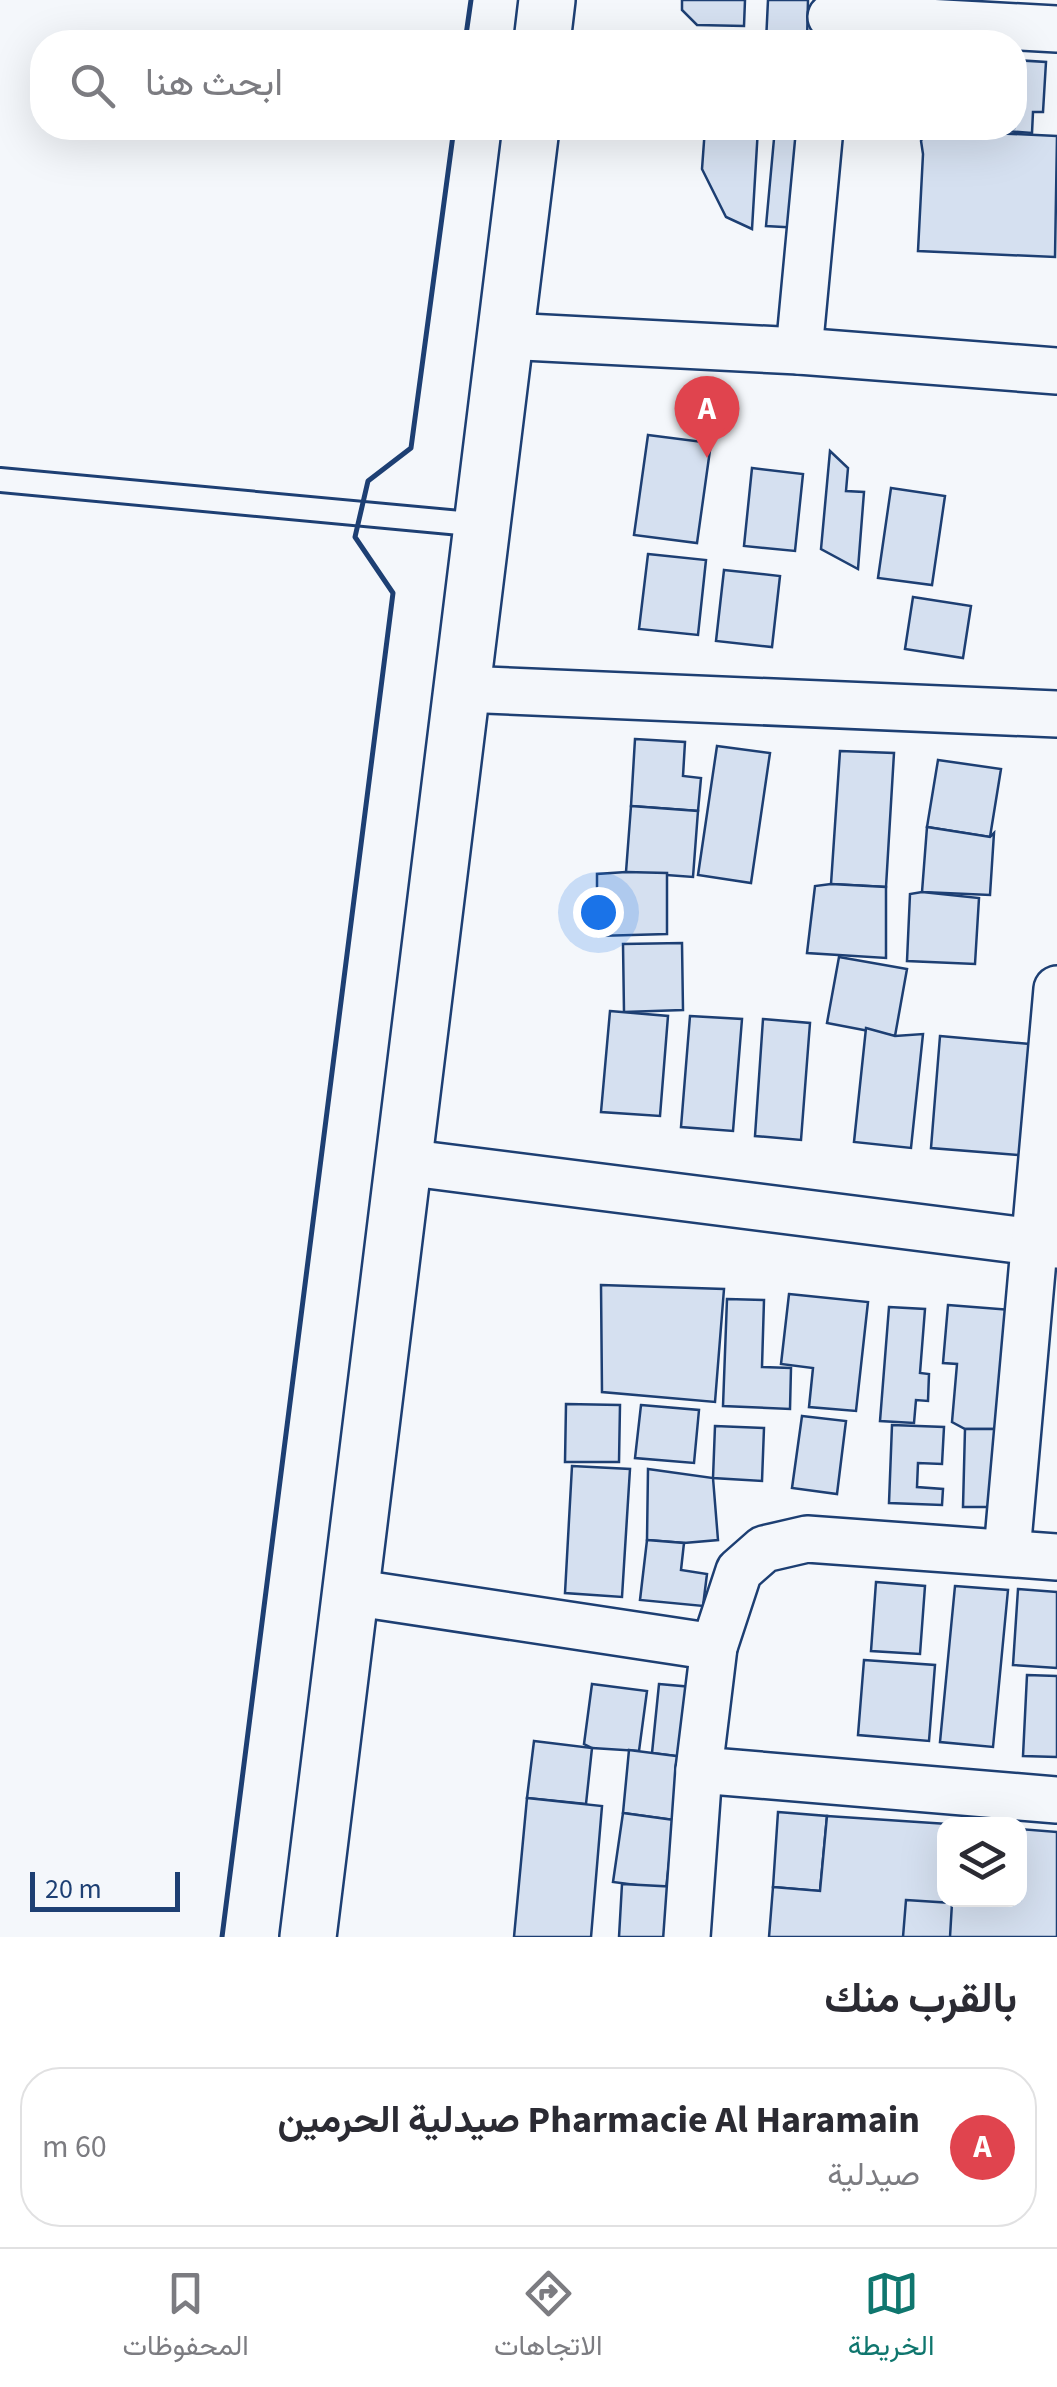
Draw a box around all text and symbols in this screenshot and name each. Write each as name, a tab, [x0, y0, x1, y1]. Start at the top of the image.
search box	[30, 30, 1027, 140]
text: ابحث هنا	[145, 56, 283, 110]
icon: search	[65, 58, 120, 113]
pin: A	[674, 376, 740, 458]
your location	[573, 887, 624, 938]
map controls	[937, 1817, 1027, 1907]
button: layers	[937, 1817, 1027, 1907]
scale bar	[30, 1867, 180, 1912]
text: 20 m	[45, 1869, 102, 1909]
text: بالقرب منك	[824, 1969, 1017, 2029]
text: Pharmacie Al Haramain صيدلية الحرمين	[278, 2093, 920, 2147]
text: 60 m	[42, 2124, 107, 2170]
text: A	[973, 2124, 992, 2170]
text: صيدلية	[827, 2152, 920, 2198]
tab: المحفوظات	[123, 2266, 249, 2370]
tab: الاتجاهات	[494, 2266, 603, 2370]
tab: الخريطة	[848, 2266, 934, 2370]

